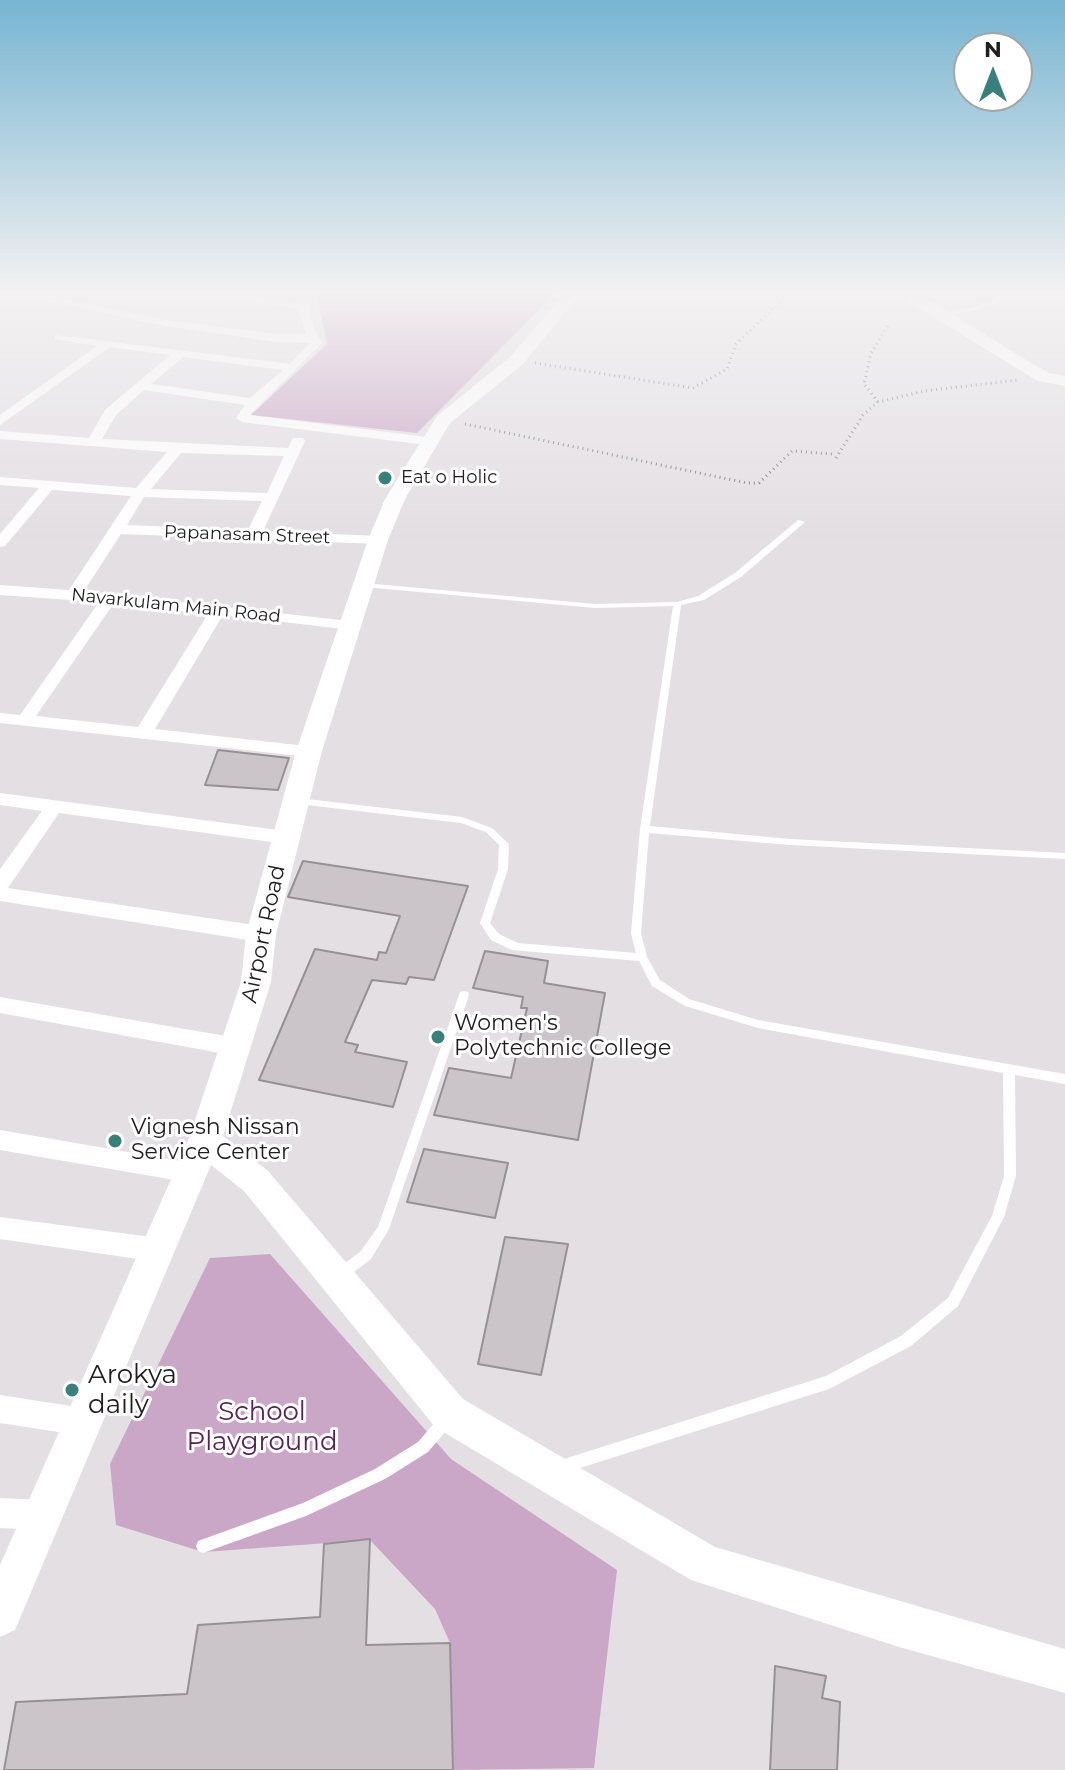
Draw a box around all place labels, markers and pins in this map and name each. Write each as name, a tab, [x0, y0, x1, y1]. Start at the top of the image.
place label: Eat o Holic	[401, 467, 497, 489]
marker: Eat o Holic	[376, 469, 394, 487]
place label: Women's Polytechnic College	[454, 1011, 671, 1062]
marker: Women's Polytechnic College	[429, 1028, 447, 1046]
place label: Vignesh Nissan Service Center	[131, 1115, 300, 1166]
marker: Vignesh Nissan Service Center	[106, 1132, 124, 1150]
place label: Arokya daily	[88, 1359, 177, 1420]
marker: Arokya daily	[63, 1381, 81, 1399]

